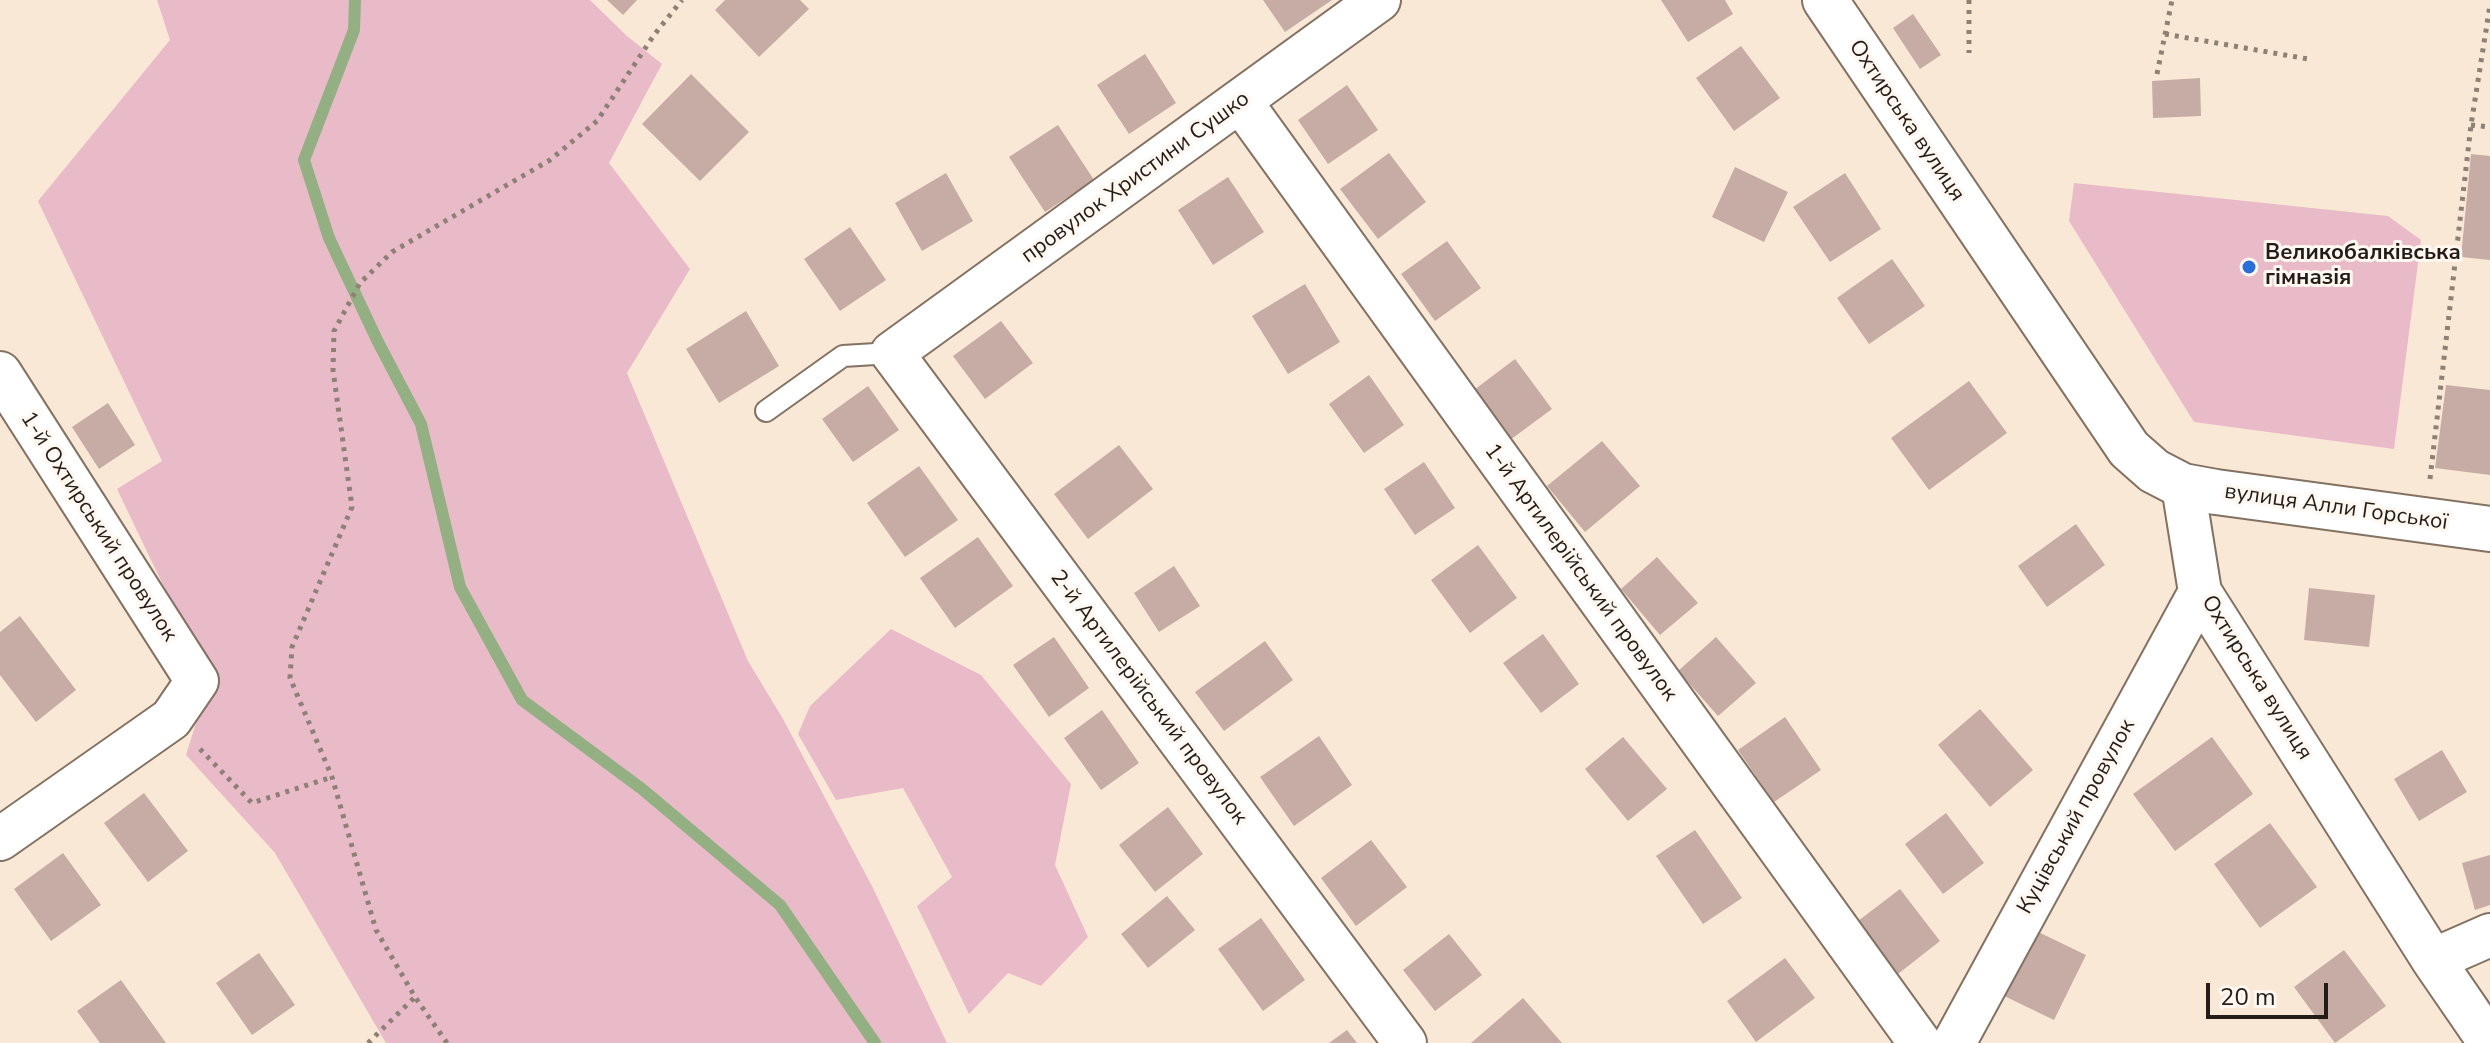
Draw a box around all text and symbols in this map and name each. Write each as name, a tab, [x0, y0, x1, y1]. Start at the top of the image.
street label: Охтирська вулиця	[1842, 35, 1970, 207]
street label: провулок Христини Сушко	[1017, 86, 1255, 270]
place label: Великобалківська гімназія	[2265, 241, 2461, 292]
marker: Великобалківська гімназія	[2240, 258, 2258, 276]
street label: 1-й Охтирський провулок	[14, 407, 182, 647]
street label: 1-й Артилерійський провулок	[1478, 439, 1682, 707]
street label: вулиця Алли Горської	[2223, 479, 2449, 537]
street label: 2-й Артилерійський провулок	[1044, 566, 1252, 830]
street label: Охтирська вулиця	[2195, 591, 2317, 765]
street label: Куцівський провулок	[2012, 715, 2142, 919]
scale bar	[2210, 967, 2332, 1017]
text: 20 m	[2220, 981, 2276, 1013]

